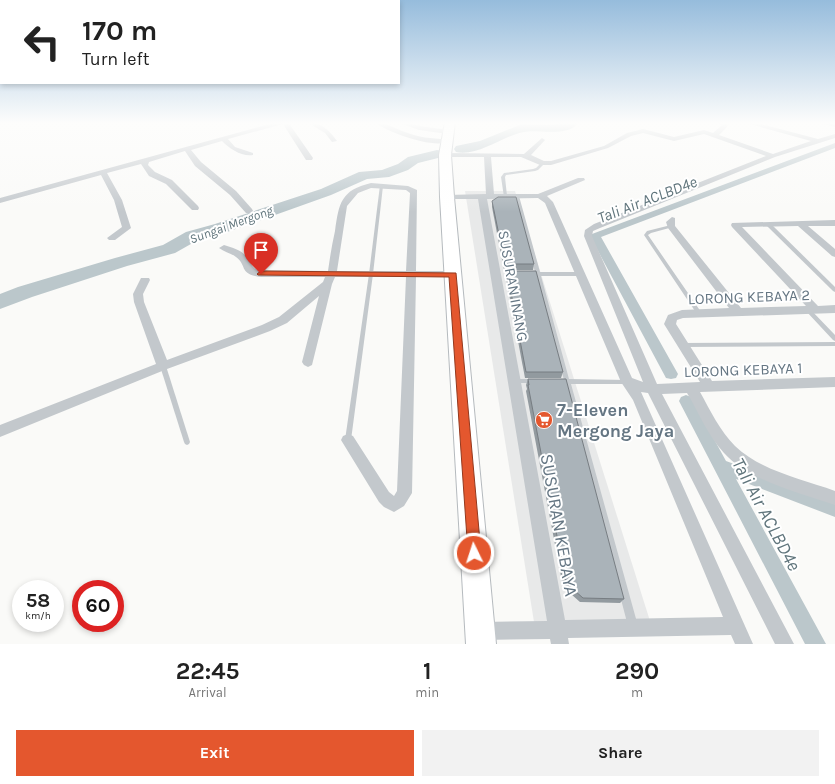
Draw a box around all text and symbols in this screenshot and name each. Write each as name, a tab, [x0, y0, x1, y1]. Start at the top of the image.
text: 170 m	[82, 14, 157, 47]
icon: left	[16, 16, 68, 68]
text: Turn left	[82, 48, 150, 70]
water label: Tali Air ACLBD4e	[595, 172, 700, 227]
water label: Sungai Mergong	[188, 202, 276, 246]
street label: SUSURAN INANG	[494, 229, 532, 343]
pin	[244, 233, 278, 274]
icon: arrive	[250, 239, 272, 261]
street label: LORONG KEBAYA 2	[688, 286, 810, 308]
street label: LORONG KEBAYA 1	[683, 359, 803, 381]
place label: 7-Eleven Mergong Jaya	[557, 399, 674, 442]
supermarket icon: 7-Eleven Mergong Jaya	[534, 410, 554, 430]
street label: SUSURAN KEBAYA	[536, 452, 582, 598]
water label: Tali Air ACLBD4e	[727, 454, 805, 575]
position arrow	[453, 532, 495, 574]
speed limit sign: 60	[72, 580, 124, 632]
text: 58	[26, 589, 50, 612]
text: km/h	[25, 610, 51, 622]
text: 22:45	[176, 657, 240, 685]
text: 1	[423, 657, 431, 685]
text: 290	[615, 657, 659, 685]
text: Arrival	[189, 685, 227, 700]
text: min	[415, 685, 439, 700]
text: m	[631, 685, 643, 700]
button: Exit	[16, 730, 414, 776]
button: Share	[422, 730, 819, 776]

